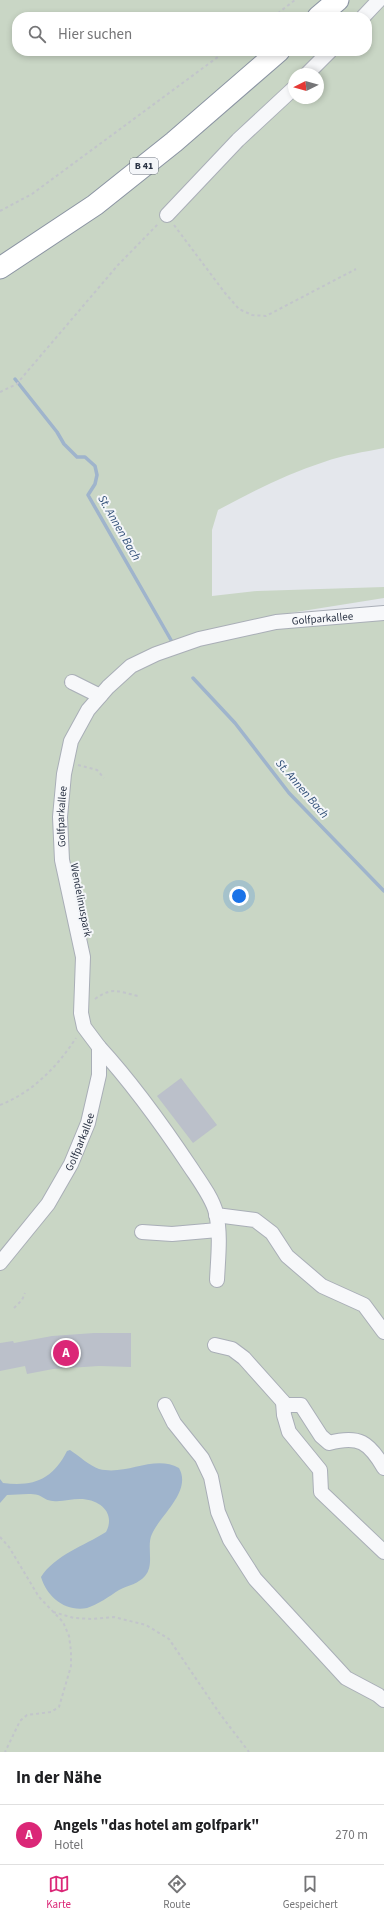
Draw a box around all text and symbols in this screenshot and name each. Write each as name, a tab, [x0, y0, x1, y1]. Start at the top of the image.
search box	[12, 12, 372, 56]
icon: search	[26, 23, 48, 45]
text: Hier suchen	[58, 24, 132, 45]
north arrow	[288, 68, 324, 104]
road number: B 41	[130, 158, 158, 174]
water label: St. Annen Bach	[93, 492, 145, 564]
street label: Golfparkallee	[291, 608, 354, 628]
water label: St. Annen Bach	[272, 756, 332, 822]
street label: Golfparkallee	[53, 785, 70, 848]
street label: Wendelinuspark	[67, 862, 96, 939]
your location	[229, 886, 249, 906]
street label: Golfparkallee	[61, 1111, 98, 1174]
pin: A	[53, 1338, 79, 1368]
text: In der Nähe	[16, 1766, 102, 1790]
text: Angels "das hotel am golfpark"	[54, 1815, 259, 1836]
text: A	[25, 1826, 33, 1844]
text: 270 m	[335, 1826, 368, 1844]
text: Hotel	[54, 1836, 83, 1854]
tab: Karte	[46, 1873, 71, 1912]
tab: Route	[163, 1873, 190, 1912]
tab: Gespeichert	[283, 1873, 338, 1912]

